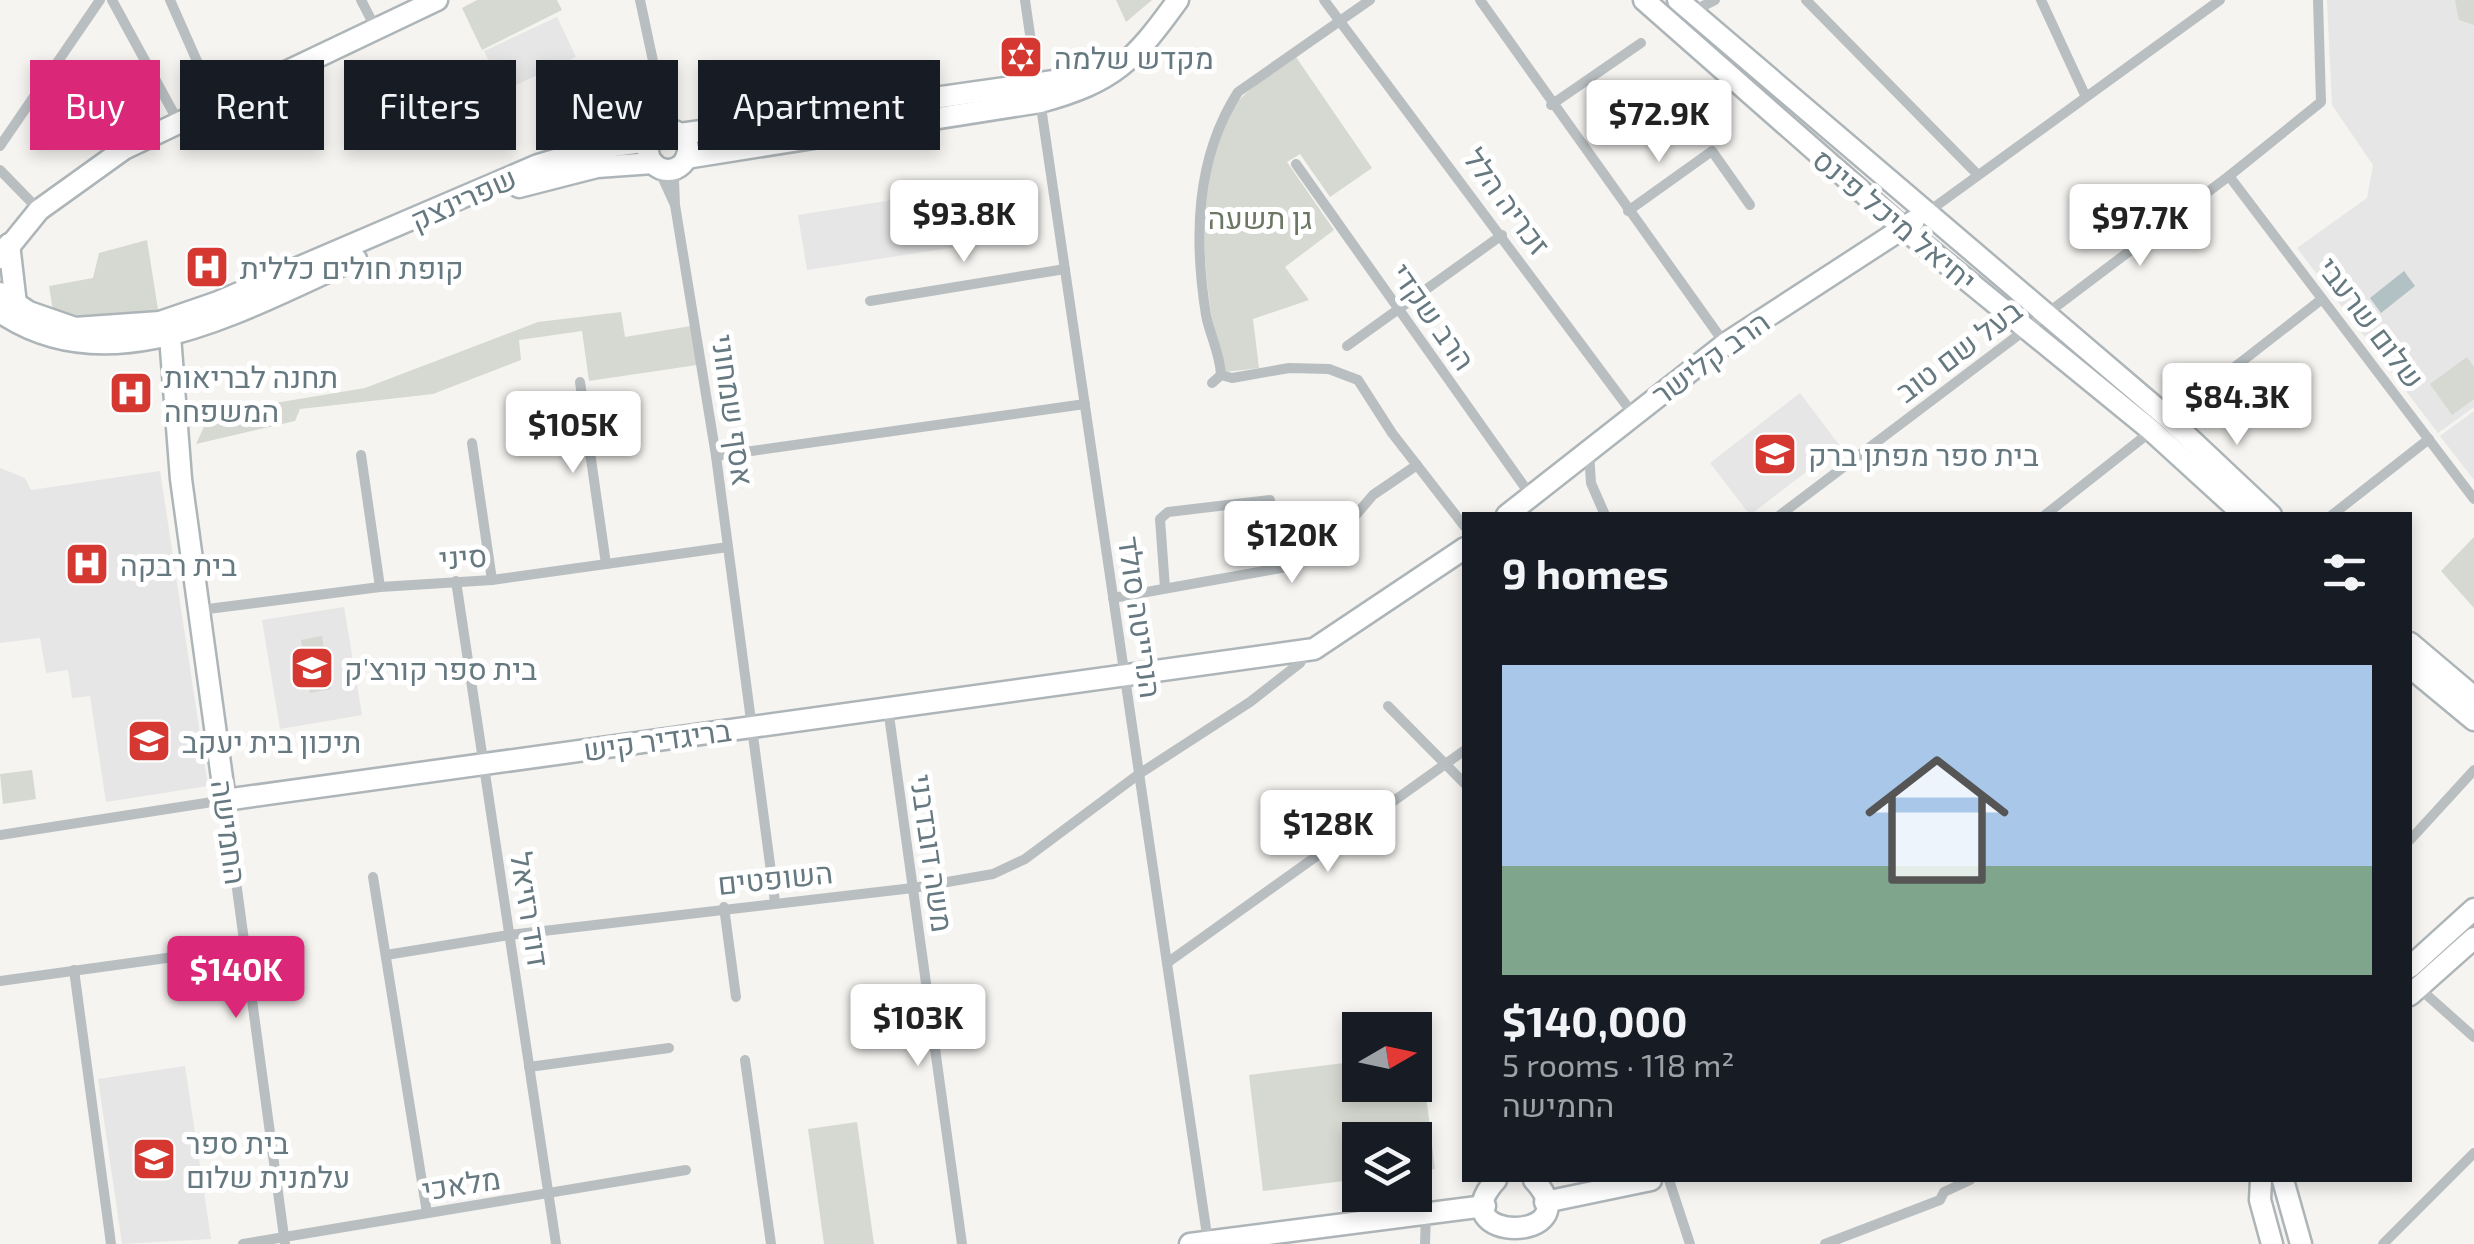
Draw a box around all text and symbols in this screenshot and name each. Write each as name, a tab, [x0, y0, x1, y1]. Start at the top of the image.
synagogue icon: מקדש שלמה	[998, 34, 1044, 80]
place label: מקדש שלמה	[1054, 39, 1214, 75]
chip: Buy	[30, 60, 160, 150]
chip: Rent	[180, 60, 324, 150]
chip: Filters	[344, 60, 516, 150]
chip: New	[536, 60, 678, 150]
chip: Apartment	[698, 60, 940, 150]
pin: $72.9K	[1578, 80, 1740, 165]
text: $72.9K	[1608, 93, 1710, 131]
street label: יחיאל מיכל פינס	[1806, 140, 1984, 298]
street label: זכריה הלל	[1457, 141, 1559, 261]
street label: שפרינצק	[404, 159, 522, 237]
pin: $93.8K	[883, 180, 1045, 265]
pin: $97.7K	[2059, 184, 2221, 269]
text: $93.8K	[912, 193, 1016, 231]
text: $97.7K	[2092, 197, 2188, 235]
park label: גן תשעה	[1208, 199, 1312, 235]
hospital icon: קופת חולים כללית	[184, 244, 230, 290]
place label: קופת חולים כללית	[240, 249, 464, 285]
street label: שלום שרעבי	[2311, 249, 2433, 395]
street label: הרב שקדי	[1384, 256, 1484, 376]
street label: בעל שם טוב	[1888, 291, 2028, 409]
street label: הרב קלישר	[1644, 302, 1776, 412]
street label: אסף שמחוני	[706, 332, 762, 488]
place label: תחנה לבריאות המשפחה	[164, 358, 338, 428]
pin: $84.3K	[2156, 363, 2318, 448]
hospital icon: תחנה לבריאות המשפחה	[108, 370, 154, 416]
text: $84.3K	[2184, 376, 2290, 414]
pin: $105K	[503, 391, 643, 476]
text: $105K	[528, 404, 618, 442]
school or university icon: בית ספר מפתן ברק	[1752, 431, 1798, 477]
place label: בית ספר מפתן ברק	[1808, 436, 2039, 472]
pin: $120K	[1222, 501, 1362, 586]
text: $120K	[1246, 514, 1338, 552]
street label: הנרייטה סולד	[1112, 534, 1170, 700]
street label: סיני	[438, 536, 488, 576]
hospital icon: בית רבקה	[64, 541, 110, 587]
icon: filters	[2317, 545, 2372, 600]
place label: בית רבקה	[120, 546, 237, 582]
text: 9 homes	[1502, 547, 1669, 597]
school or university icon: בית ספר קורצ'ק	[289, 645, 335, 691]
place label: בית ספר קורצ'ק	[344, 650, 537, 686]
street label: בריגדיר קיש	[581, 711, 733, 767]
school or university icon: תיכון בית יעקב	[126, 718, 172, 764]
place label: תיכון בית יעקב	[182, 723, 361, 759]
icon: home	[1847, 730, 2027, 910]
street label: משה דובדבני	[904, 772, 962, 934]
street label: החמישה	[205, 777, 255, 887]
pin: $128K	[1258, 790, 1398, 875]
text: $128K	[1282, 803, 1374, 841]
street label: דוד רזיאל	[504, 849, 558, 969]
street label: השופטים	[716, 853, 834, 901]
pin: $140K	[166, 936, 306, 1021]
text: $140K	[189, 949, 283, 987]
pin: $103K	[848, 984, 988, 1069]
text: $140,000	[1502, 995, 1687, 1045]
text: $103K	[872, 997, 964, 1035]
north arrow	[1342, 1012, 1432, 1102]
map controls	[1342, 1012, 1432, 1212]
text: 5 rooms · 118 m²	[1502, 1045, 1734, 1083]
text: החמישה	[1502, 1085, 1614, 1123]
button: layers	[1342, 1122, 1432, 1212]
place label: בית ספר עלמנית שלום	[186, 1124, 350, 1194]
school or university icon: בית ספר עלמנית שלום	[131, 1136, 177, 1182]
street label: מלאכי	[419, 1159, 503, 1207]

